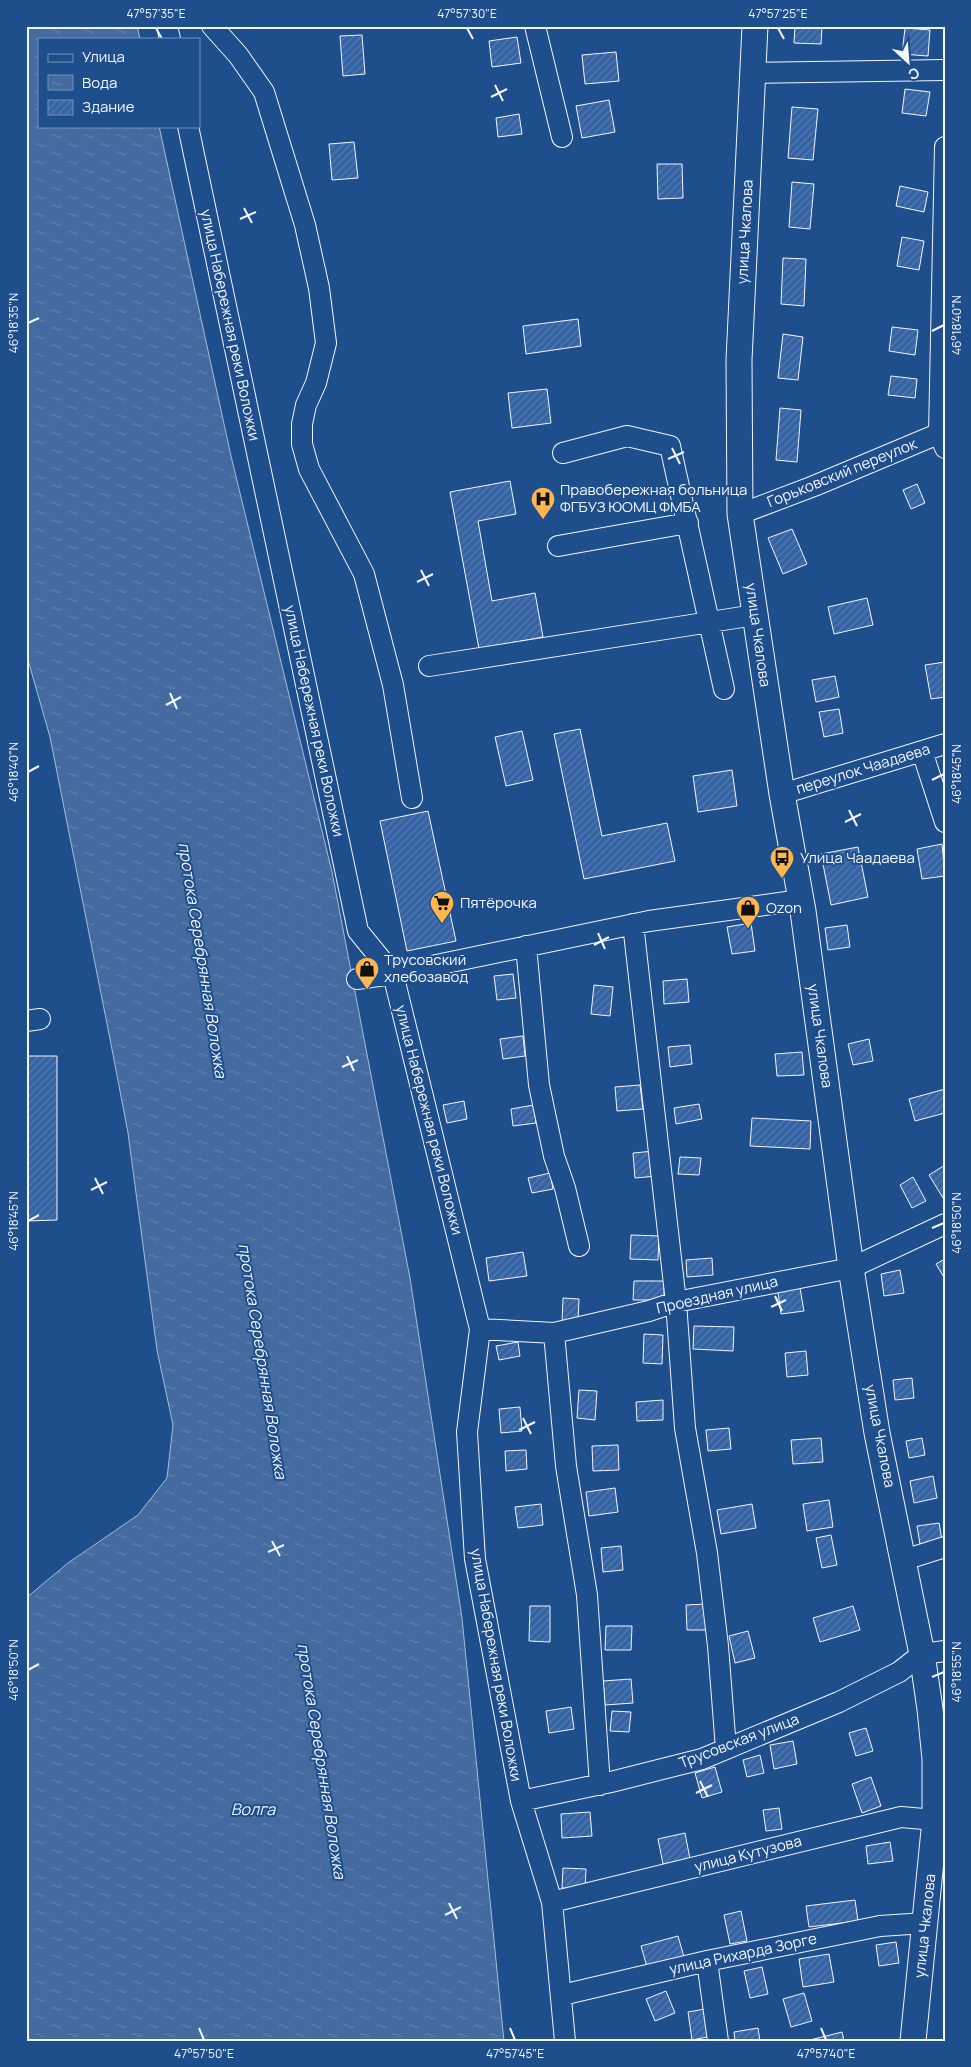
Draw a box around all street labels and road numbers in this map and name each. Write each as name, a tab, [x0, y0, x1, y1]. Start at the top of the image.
street label: улица Чкалова	[731, 179, 758, 285]
street label: улица Набережная реки Воложки	[196, 207, 265, 443]
street label: Горьковский переулок	[764, 433, 920, 512]
street label: улица Чкалова	[741, 582, 776, 688]
street label: улица Набережная реки Воложки	[280, 603, 349, 839]
street label: переулок Чаадаева	[793, 738, 932, 799]
street label: улица Чкалова	[803, 983, 838, 1089]
street label: улица Набережная реки Воложки	[391, 1003, 468, 1237]
street label: Проездная улица	[654, 1270, 780, 1319]
street label: улица Чкалова	[860, 1383, 901, 1489]
street label: улица Набережная реки Воложки	[466, 1547, 527, 1783]
street label: Трусовская улица	[676, 1708, 802, 1773]
street label: улица Кутузова	[692, 1830, 804, 1877]
street label: улица Чкалова	[909, 1873, 940, 1979]
street label: улица Рихарда Зорге	[667, 1928, 819, 1979]

